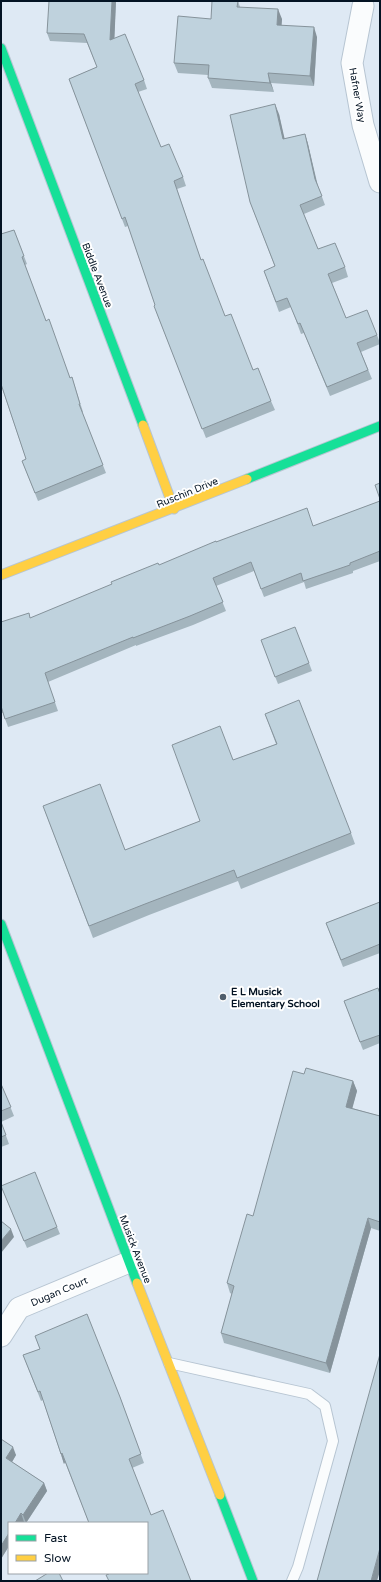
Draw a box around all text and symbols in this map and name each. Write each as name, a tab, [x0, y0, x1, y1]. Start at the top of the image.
street label: Hafner Way	[346, 67, 368, 124]
street label: Biddle Avenue	[79, 241, 115, 310]
street label: Ruschin Drive	[155, 475, 220, 511]
place label: E L Musick Elementary School	[231, 986, 320, 1010]
marker: E L Musick Elementary School	[218, 992, 228, 1002]
street label: Musick Avenue	[117, 1214, 154, 1285]
street label: Dugan Court	[29, 1274, 90, 1309]
legend	[8, 1522, 148, 1574]
text: Fast	[44, 1531, 68, 1545]
text: Slow	[44, 1551, 71, 1565]

